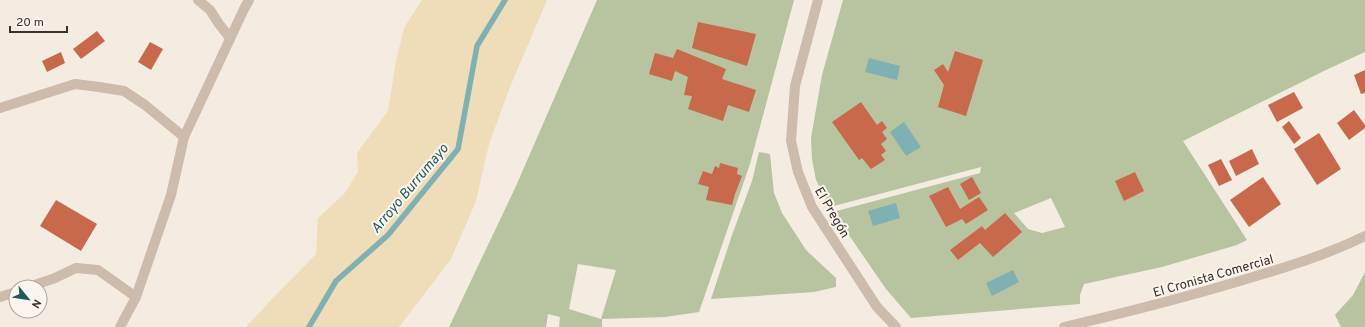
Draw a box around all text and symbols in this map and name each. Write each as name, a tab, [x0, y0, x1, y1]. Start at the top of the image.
scale bar	[10, 8, 67, 34]
text: 20 m	[16, 15, 44, 31]
water label: Arroyo Burrumayo	[368, 140, 453, 237]
street label: El Pregón	[810, 185, 852, 241]
street label: El Cronista Comercial	[1151, 252, 1276, 302]
north arrow	[8, 279, 48, 319]
text: N	[28, 297, 44, 310]

